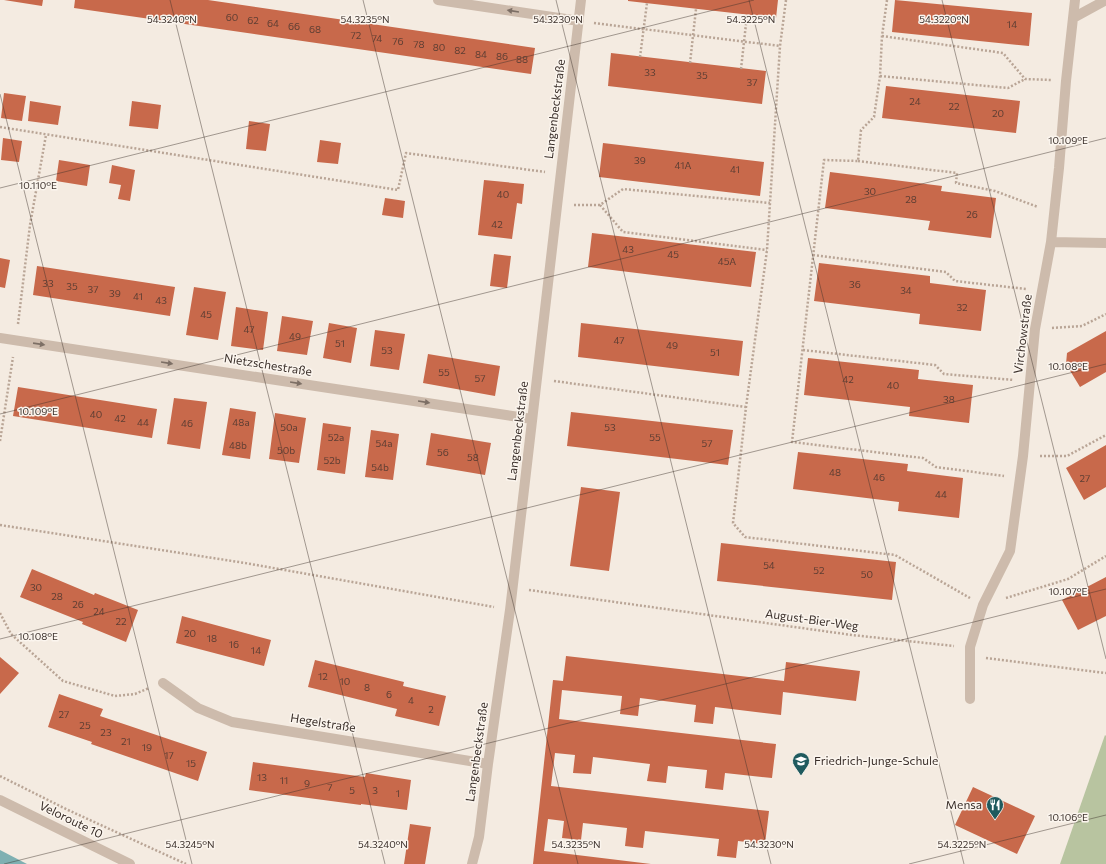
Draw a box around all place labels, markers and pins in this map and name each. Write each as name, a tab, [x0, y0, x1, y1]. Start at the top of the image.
school or university icon: Friedrich-Junge-Schule	[791, 751, 811, 776]
place label: Friedrich-Junge-Schule	[814, 753, 938, 768]
restaurant icon: Mensa	[985, 795, 1005, 820]
place label: Mensa	[946, 797, 982, 811]

